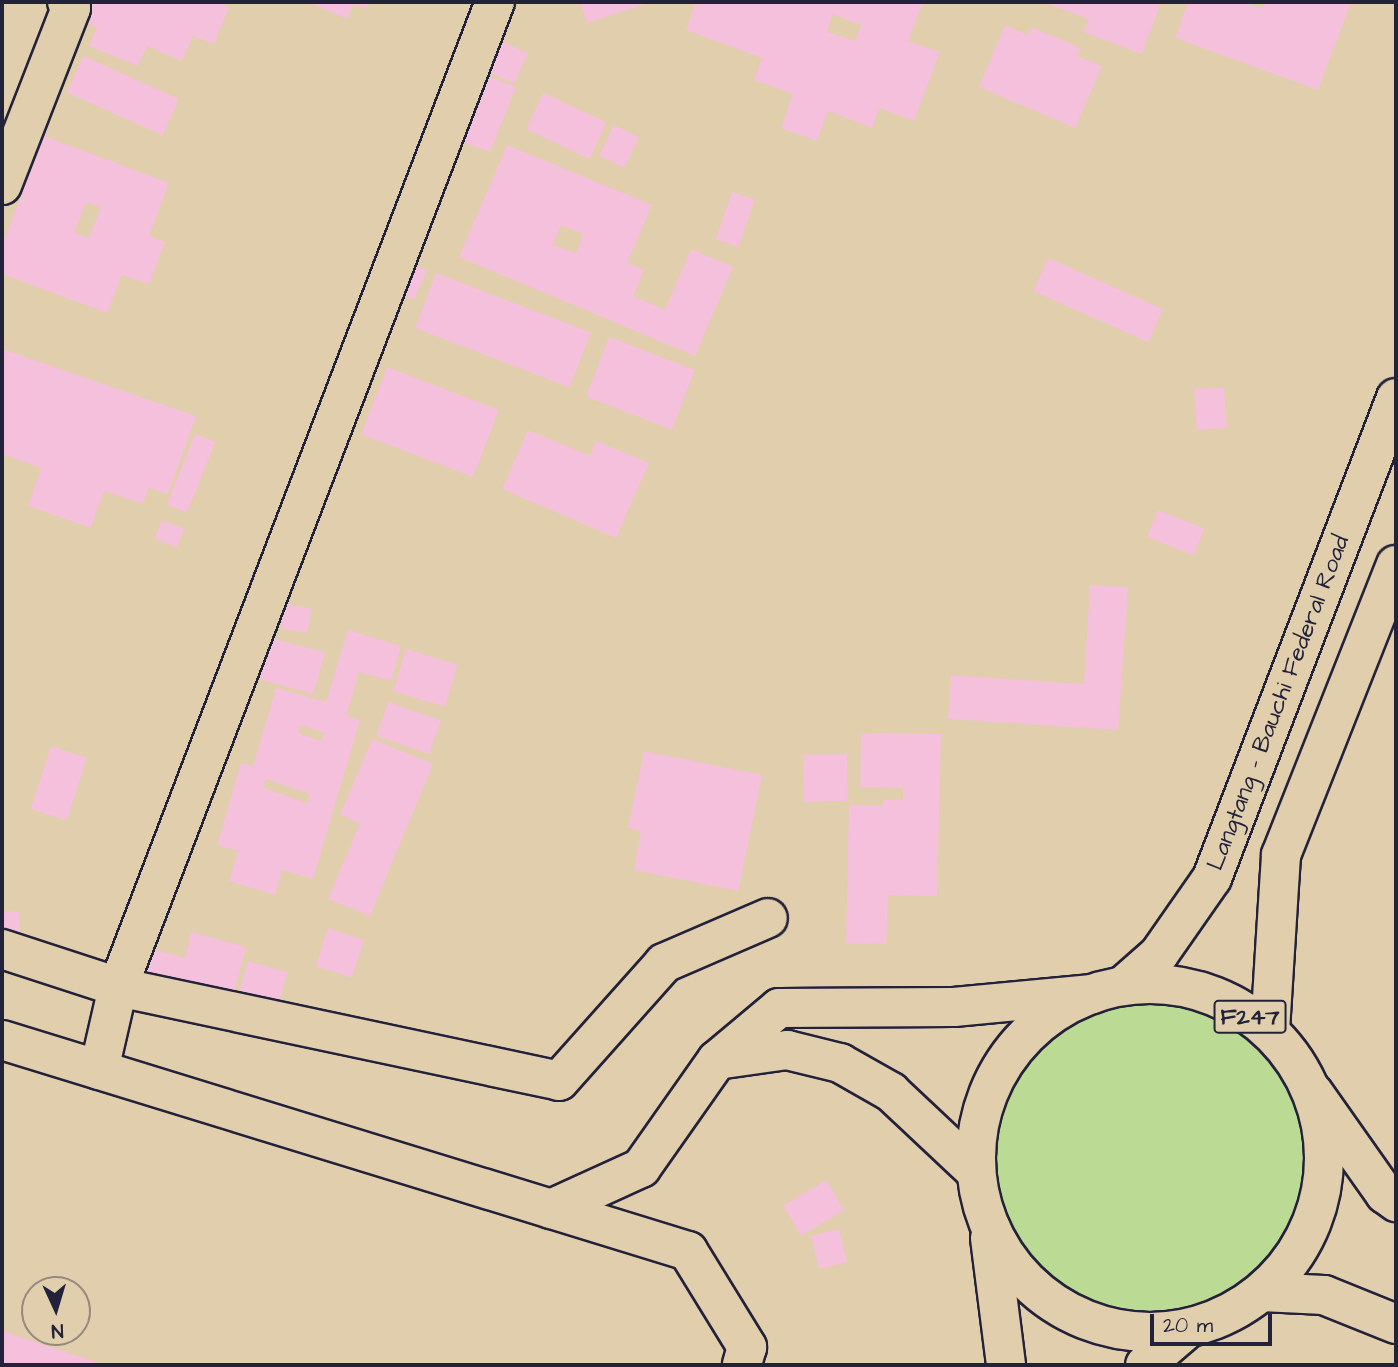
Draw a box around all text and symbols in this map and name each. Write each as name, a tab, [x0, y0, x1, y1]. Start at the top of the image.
street label: Langtang - Bauchi Federal Road	[1202, 531, 1356, 875]
road number: F247	[1213, 998, 1287, 1036]
north arrow	[21, 1276, 91, 1346]
scale bar	[1153, 1300, 1276, 1344]
text: 20 m	[1163, 1311, 1213, 1340]
text: N	[50, 1317, 64, 1344]

